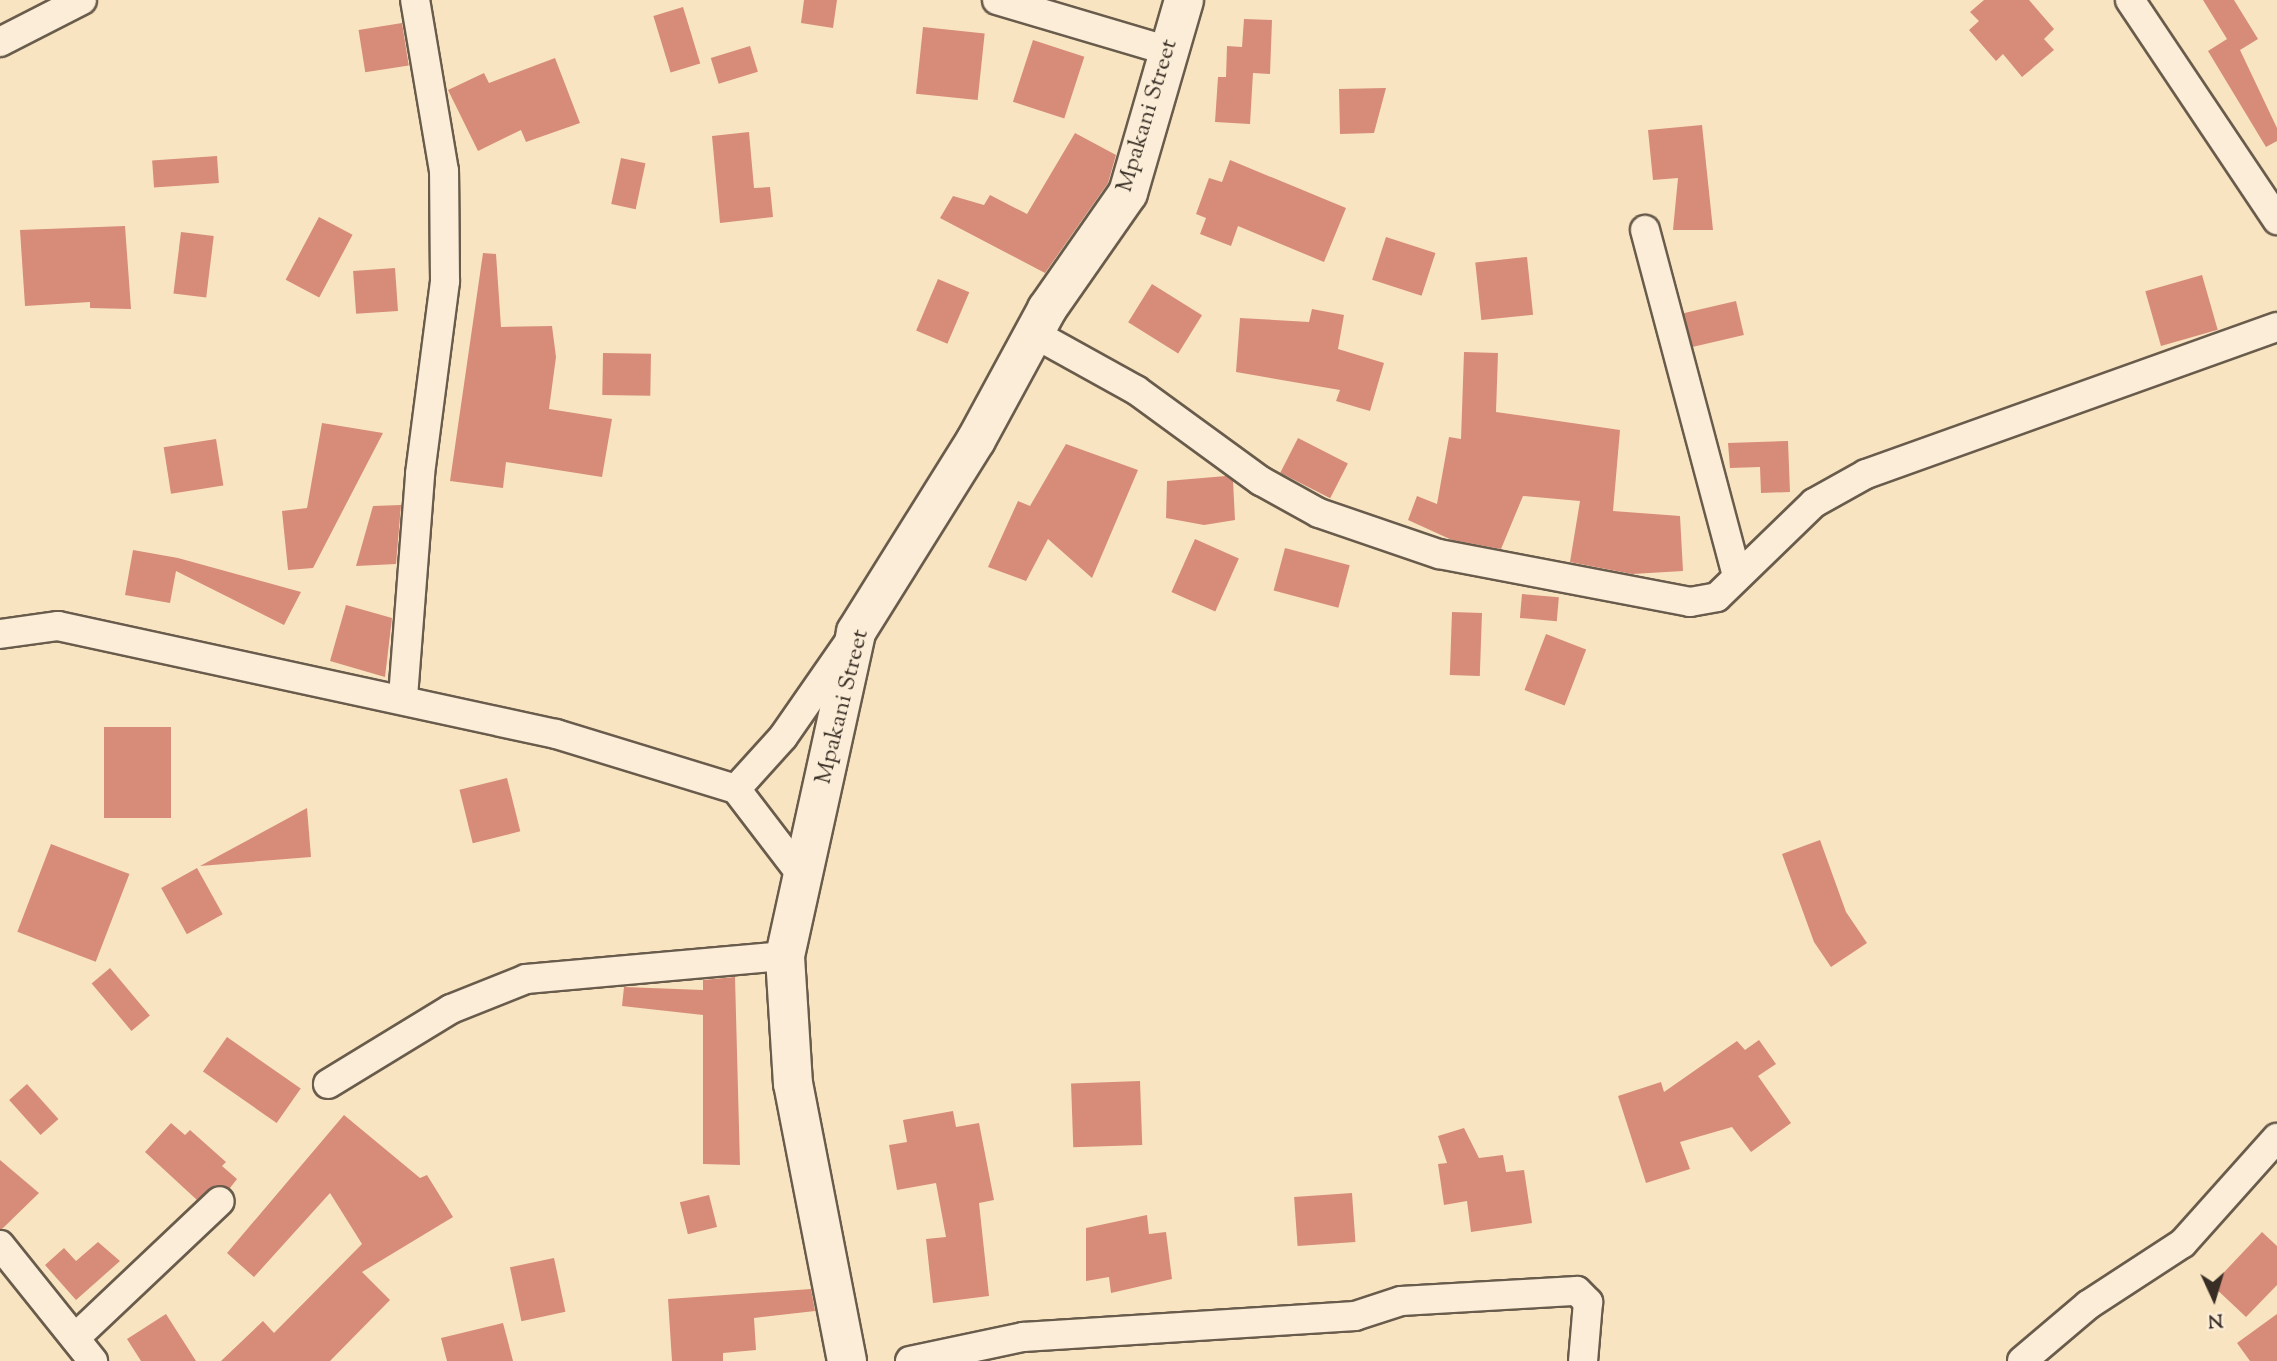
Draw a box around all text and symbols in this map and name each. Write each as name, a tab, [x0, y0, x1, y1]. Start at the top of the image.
street label: Mpakani Street	[1111, 36, 1185, 196]
street label: Mpakani Street	[810, 627, 876, 787]
north arrow	[2179, 1263, 2249, 1333]
text: N	[2207, 1305, 2224, 1333]

